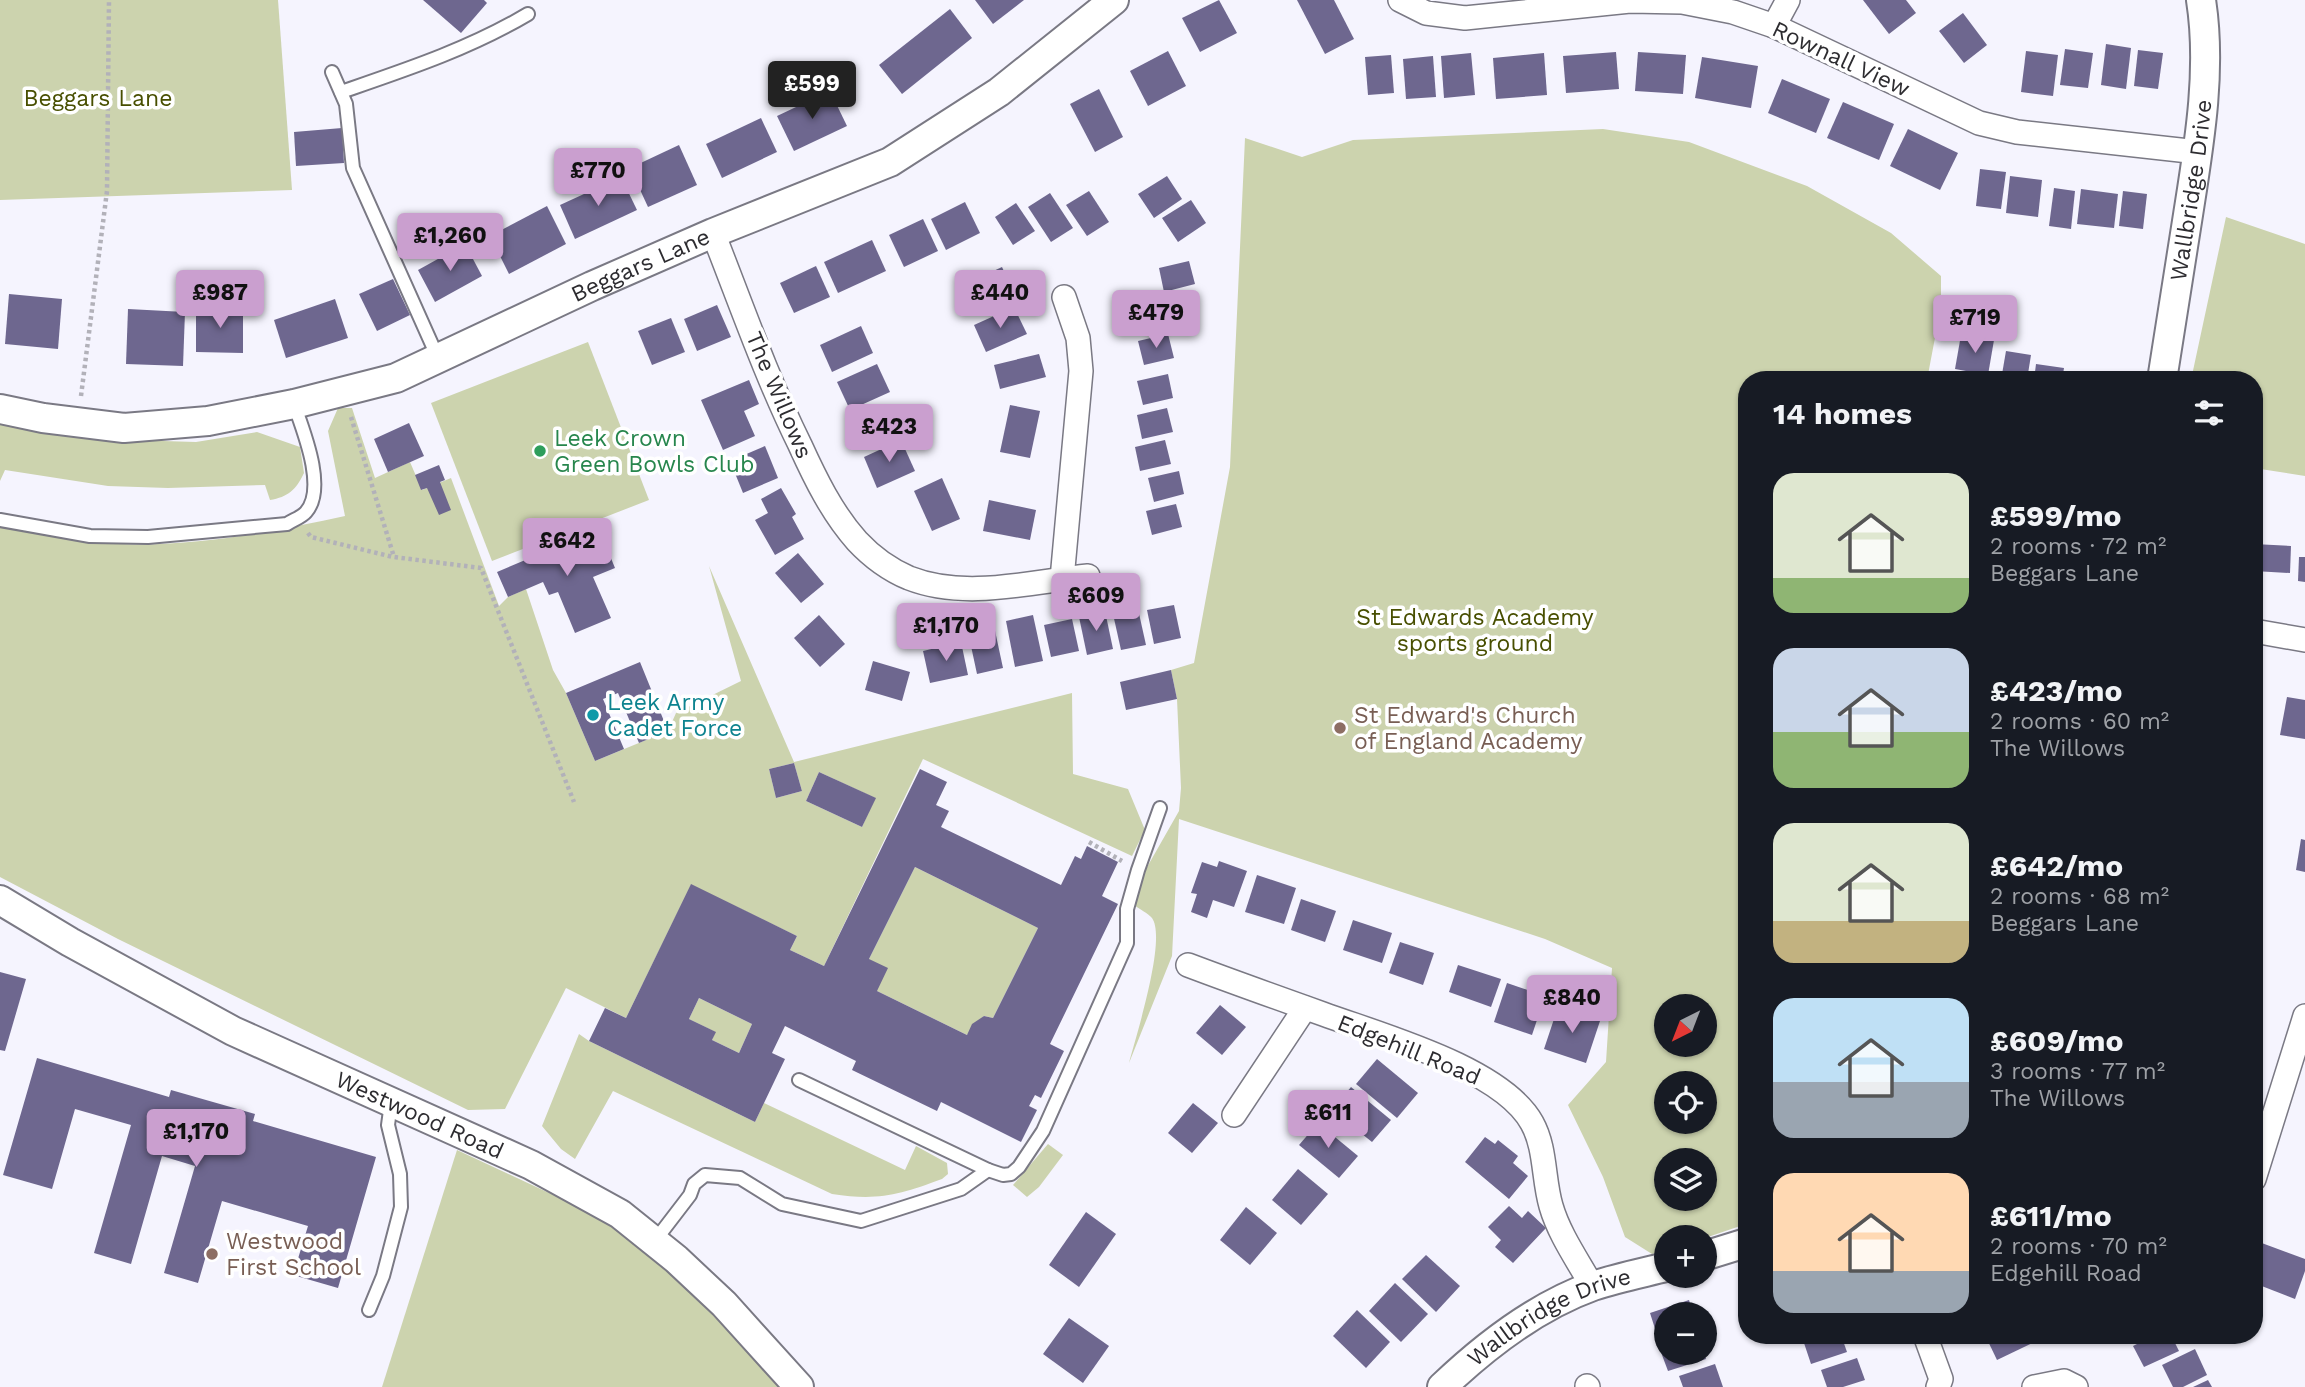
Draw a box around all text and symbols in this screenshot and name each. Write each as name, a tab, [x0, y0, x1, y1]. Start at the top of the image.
street label: Rownall View	[1768, 15, 1914, 103]
pin: £599	[771, 61, 853, 121]
text: £599	[784, 70, 840, 97]
park label: Beggars Lane	[24, 85, 172, 112]
street label: Wallbridge Drive	[2164, 98, 2217, 283]
pin: £770	[557, 148, 639, 208]
text: £770	[570, 157, 626, 184]
pin: £1,260	[393, 214, 507, 273]
text: £1,260	[413, 222, 487, 249]
street label: Beggars Lane	[567, 223, 714, 307]
pin: £987	[179, 270, 261, 330]
pin: £440	[959, 270, 1041, 330]
text: £987	[192, 279, 248, 306]
text: £440	[971, 279, 1029, 306]
pin: £479	[1115, 290, 1197, 350]
pin: £719	[1934, 296, 2016, 355]
text: £479	[1128, 299, 1184, 326]
text: £719	[1949, 304, 2001, 331]
street label: The Willows	[740, 328, 818, 462]
icon: filters	[2190, 394, 2228, 432]
text: 14 homes	[1773, 396, 1912, 431]
pin: £423	[848, 405, 930, 464]
text: £423	[861, 413, 917, 440]
place label: Leek Crown Green Bowls Club	[554, 425, 754, 478]
marker: Leek Crown Green Bowls Club	[532, 443, 548, 459]
text: £599/mo	[1990, 498, 2122, 533]
icon: home	[1829, 501, 1913, 585]
pin: £642	[526, 518, 608, 578]
text: £642	[539, 527, 595, 554]
text: 2 rooms · 72 m²	[1990, 533, 2166, 560]
text: Beggars Lane	[1990, 560, 2139, 587]
pin: £609	[1055, 574, 1137, 633]
text: £609	[1067, 582, 1125, 609]
pin: £1,170	[889, 604, 1003, 663]
park label: St Edwards Academy sports ground	[1356, 604, 1594, 657]
text: £1,170	[913, 612, 979, 639]
text: £423/mo	[1990, 673, 2123, 708]
icon: home	[1829, 676, 1913, 760]
place label: Leek Army Cadet Force	[607, 689, 742, 742]
place label: St Edward's Church of England Academy	[1354, 702, 1582, 755]
marker: Leek Army Cadet Force	[585, 707, 601, 723]
text: 2 rooms · 60 m²	[1990, 708, 2169, 735]
marker: St Edward's Church of England Academy	[1332, 720, 1348, 736]
text: The Willows	[1990, 735, 2125, 762]
text: £642/mo	[1990, 848, 2123, 883]
icon: home	[1829, 851, 1913, 935]
text: 2 rooms · 68 m²	[1990, 883, 2169, 910]
text: Beggars Lane	[1990, 910, 2139, 937]
pin: £840	[1531, 976, 1613, 1035]
text: £840	[1543, 984, 1601, 1011]
north arrow	[1654, 994, 1717, 1057]
map controls	[1654, 994, 1717, 1365]
street label: Edgehill Road	[1334, 1009, 1484, 1091]
text: £609/mo	[1990, 1023, 2123, 1058]
icon: home	[1829, 1026, 1913, 1110]
text: 3 rooms · 77 m²	[1990, 1058, 2165, 1085]
street label: Westwood Road	[331, 1065, 508, 1164]
button: locate	[1654, 1071, 1717, 1134]
text: The Willows	[1990, 1085, 2125, 1112]
pin: £611	[1287, 1090, 1369, 1150]
text: £611	[1304, 1099, 1352, 1126]
pin: £1,170	[139, 1110, 253, 1169]
text: £1,170	[163, 1118, 229, 1145]
button: layers	[1654, 1148, 1717, 1211]
text: £611/mo	[1990, 1198, 2112, 1233]
icon: home	[1829, 1201, 1913, 1285]
button: +	[1654, 1225, 1717, 1288]
place label: Westwood First School	[226, 1228, 361, 1281]
text: 2 rooms · 70 m²	[1990, 1233, 2167, 1260]
marker: Westwood First School	[204, 1246, 220, 1262]
text: Edgehill Road	[1990, 1260, 2142, 1287]
street label: Wallbridge Drive	[1462, 1262, 1634, 1372]
button: −	[1654, 1302, 1717, 1365]

